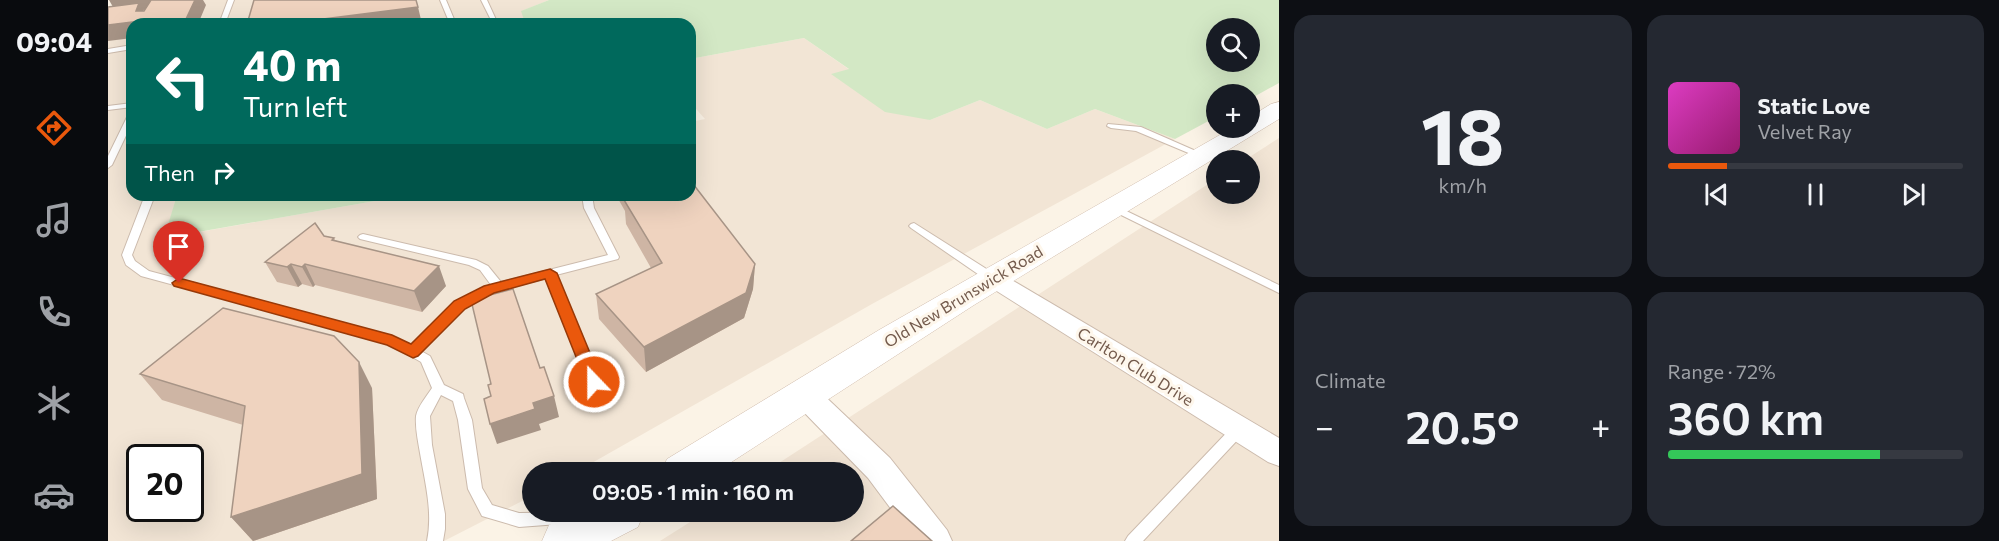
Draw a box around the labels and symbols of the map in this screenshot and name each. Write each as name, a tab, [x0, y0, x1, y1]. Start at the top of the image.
pin	[153, 221, 204, 283]
street label: Old New Brunswick Road	[880, 241, 1046, 351]
street label: Carlton Club Drive	[1074, 323, 1198, 409]
position arrow	[562, 350, 626, 414]
speed limit sign: 20	[126, 444, 204, 522]

